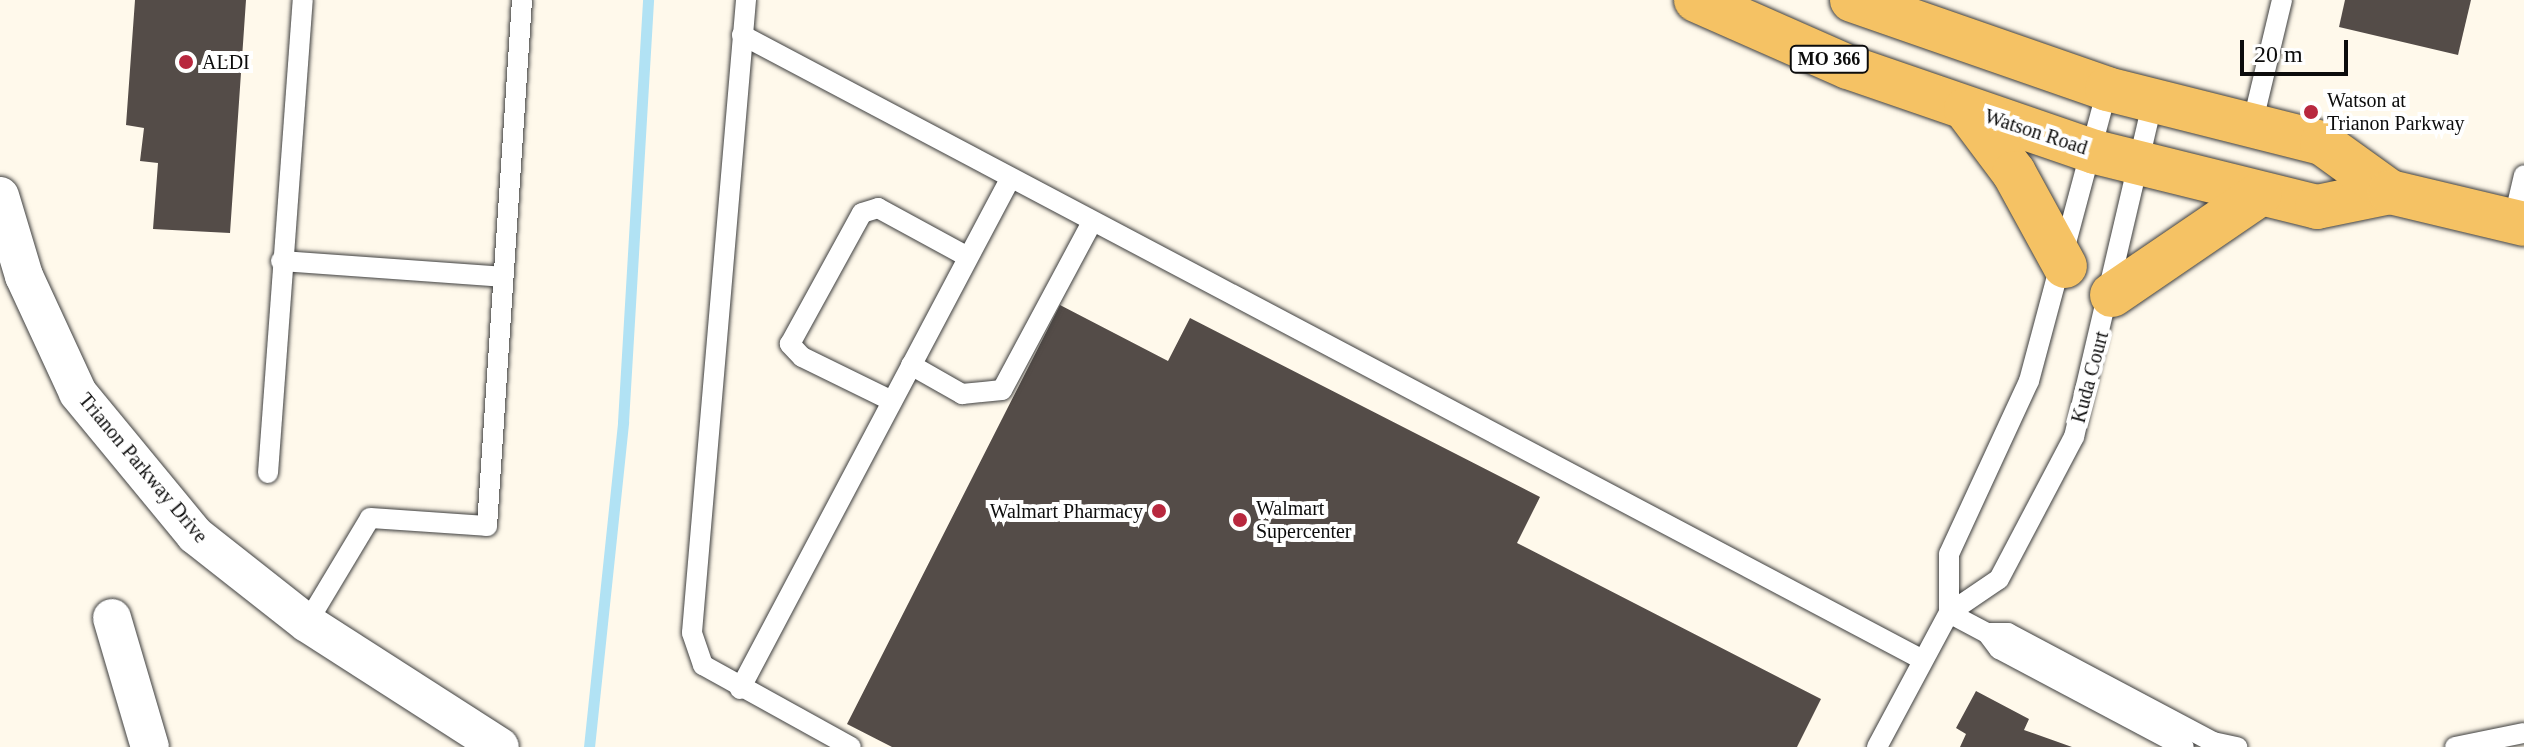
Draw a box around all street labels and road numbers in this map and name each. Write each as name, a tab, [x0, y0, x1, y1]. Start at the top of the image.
road number: MO 366	[1789, 45, 1869, 73]
street label: Watson Road	[1982, 104, 2090, 160]
street label: Kuda Court	[2066, 329, 2114, 425]
street label: Trianon Parkway Drive	[73, 388, 213, 548]

